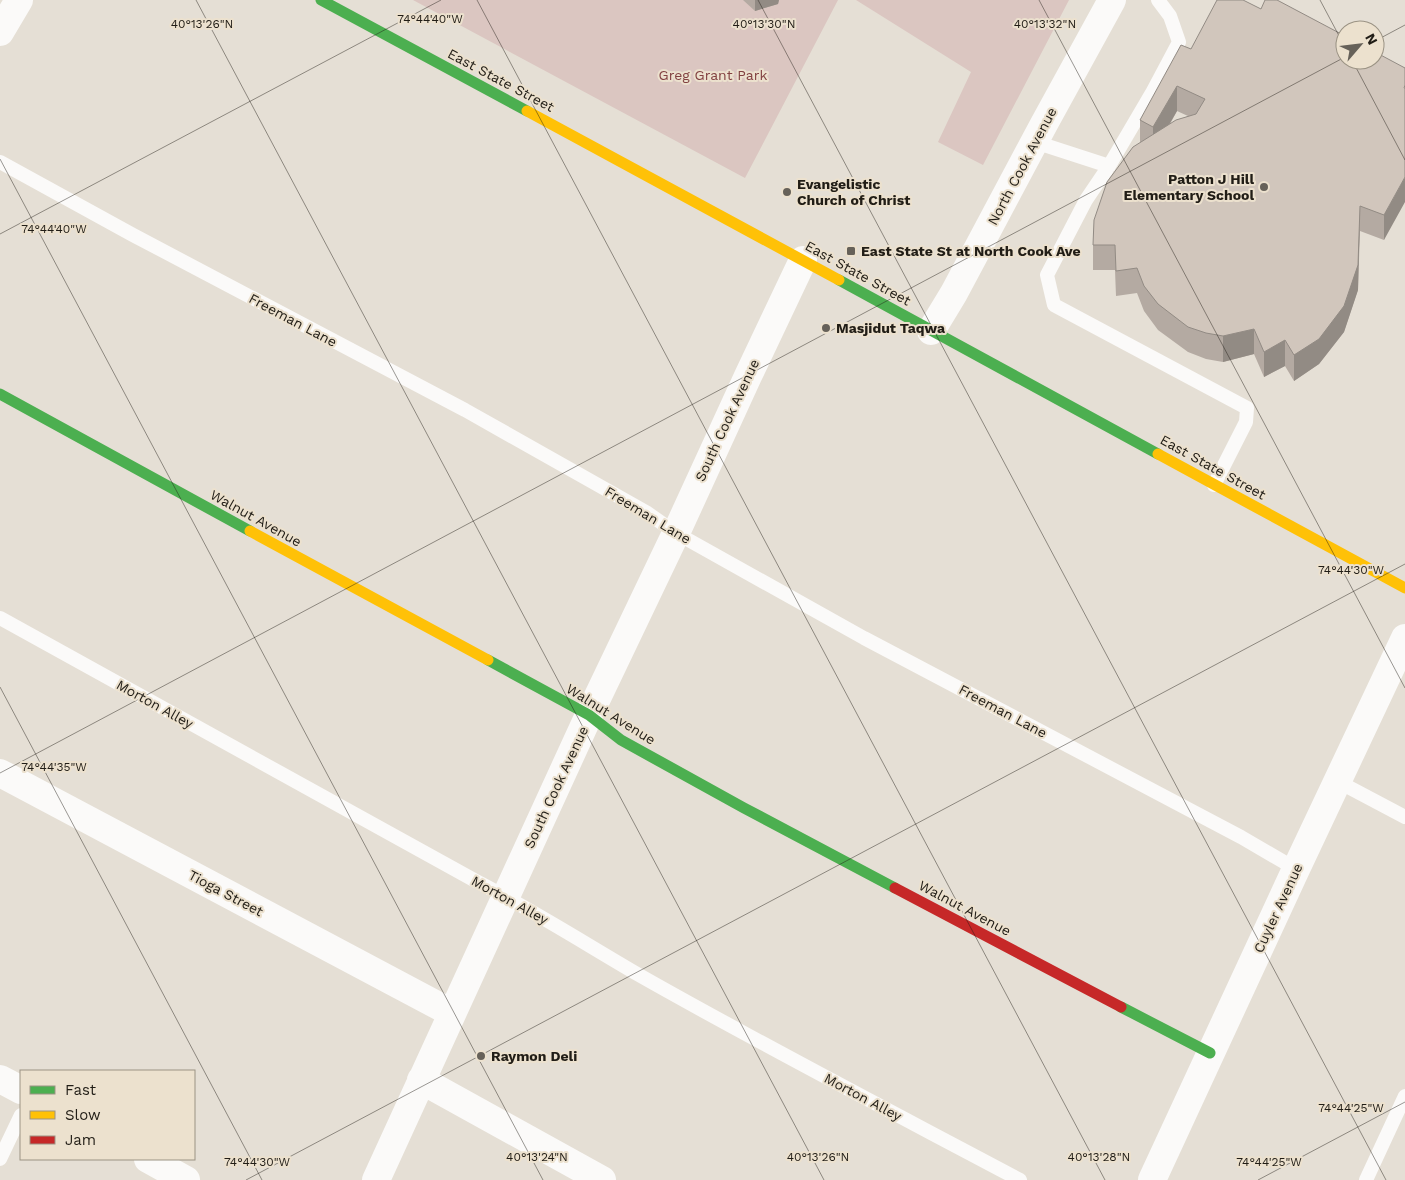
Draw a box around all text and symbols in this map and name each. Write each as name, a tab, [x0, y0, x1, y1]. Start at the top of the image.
text: 74°44'40"W	[397, 12, 463, 26]
text: 40°13'26"N	[171, 17, 233, 31]
text: 40°13'30"N	[733, 17, 795, 31]
text: 40°13'32"N	[1014, 17, 1076, 31]
north arrow	[1335, 20, 1385, 70]
text: N	[1362, 31, 1381, 47]
street label: East State Street	[445, 45, 557, 115]
park label: Greg Grant Park	[659, 67, 767, 83]
street label: North Cook Avenue	[984, 104, 1060, 228]
place label: Patton J Hill Elementary School	[1124, 171, 1254, 203]
place label: Evangelistic Church of Christ	[797, 176, 910, 208]
marker: Patton J Hill Elementary School	[1258, 181, 1270, 193]
marker: Evangelistic Church of Christ	[781, 186, 793, 198]
text: 74°44'40"W	[21, 222, 87, 236]
street label: East State Street	[802, 237, 914, 309]
place label: East State St at North Cook Ave	[861, 243, 1081, 259]
marker: East State St at North Cook Ave	[845, 245, 857, 257]
street label: Freeman Lane	[246, 290, 340, 350]
place label: Masjidut Taqwa	[836, 320, 946, 336]
marker: Masjidut Taqwa	[820, 322, 832, 334]
street label: South Cook Avenue	[692, 356, 762, 484]
street label: East State Street	[1157, 431, 1269, 503]
street label: Freeman Lane	[602, 483, 694, 547]
street label: Walnut Avenue	[208, 486, 304, 550]
text: 74°44'30"W	[1318, 563, 1385, 577]
street label: Morton Alley	[114, 676, 197, 732]
street label: Walnut Avenue	[564, 680, 658, 748]
street label: Freeman Lane	[956, 681, 1050, 741]
street label: South Cook Avenue	[521, 723, 591, 851]
text: 74°44'35"W	[21, 760, 87, 774]
street label: Cuyler Avenue	[1250, 861, 1306, 955]
street label: Tioga Street	[186, 867, 266, 919]
street label: Morton Alley	[469, 872, 552, 928]
street label: Walnut Avenue	[916, 877, 1014, 939]
place label: Raymon Deli	[491, 1048, 577, 1064]
marker: Raymon Deli	[475, 1050, 487, 1062]
legend	[20, 1070, 195, 1160]
street label: Morton Alley	[822, 1070, 905, 1124]
text: Fast	[65, 1081, 97, 1099]
text: 74°44'25"W	[1318, 1101, 1384, 1115]
text: Slow	[65, 1106, 101, 1124]
text: Jam	[65, 1131, 96, 1149]
text: 40°13'24"N	[506, 1150, 568, 1164]
text: 40°13'26"N	[787, 1150, 849, 1164]
text: 40°13'28"N	[1068, 1150, 1130, 1164]
text: 74°44'30"W	[224, 1155, 291, 1169]
text: 74°44'25"W	[1236, 1155, 1302, 1169]

